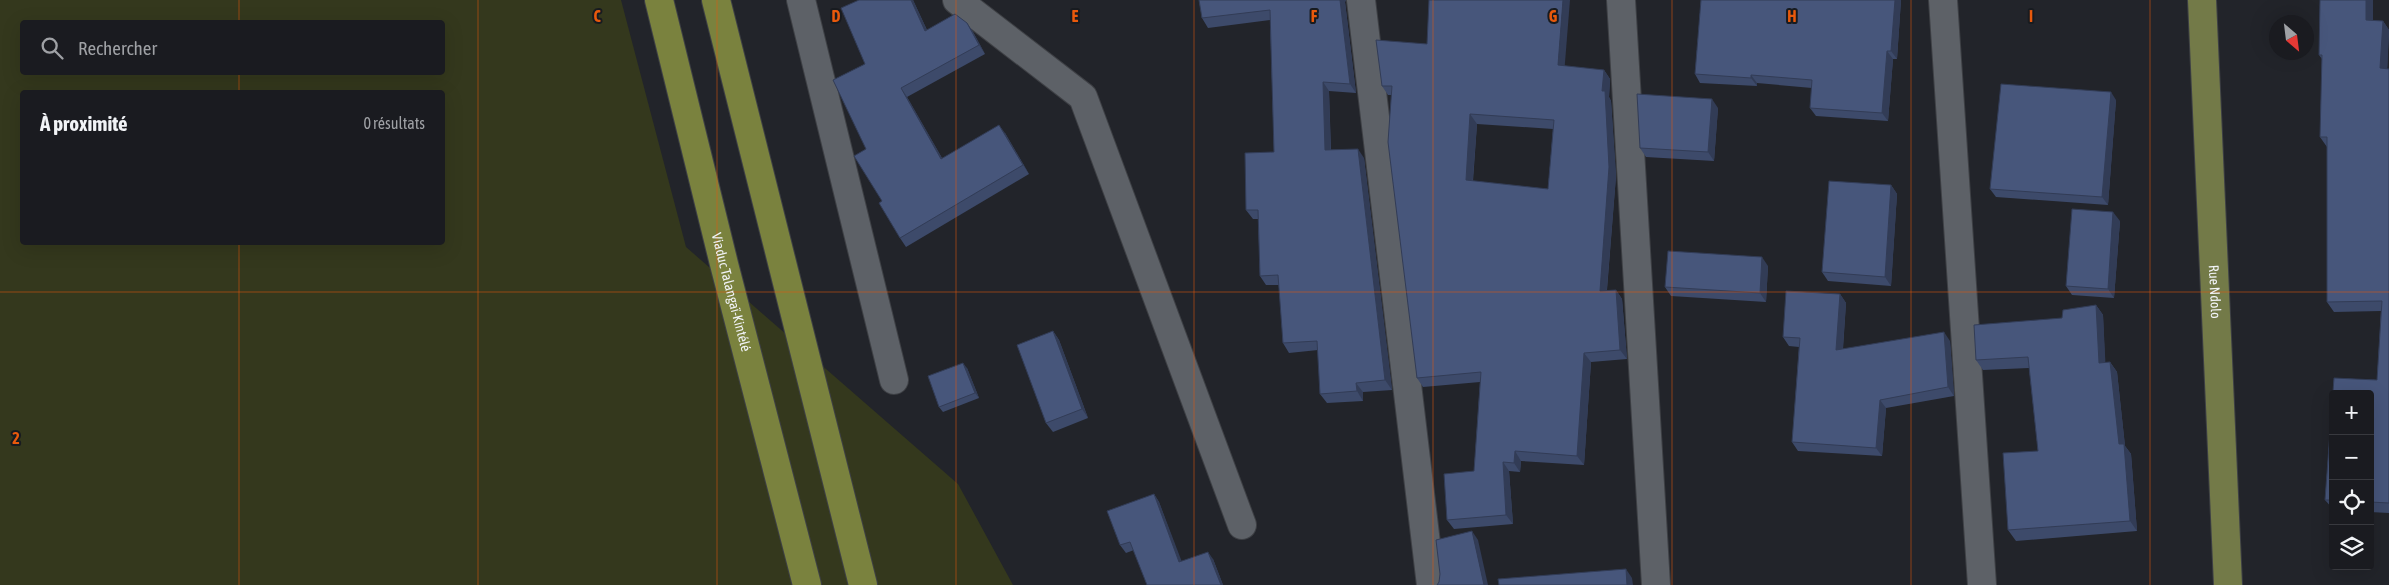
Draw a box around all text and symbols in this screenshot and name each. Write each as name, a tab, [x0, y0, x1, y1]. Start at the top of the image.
text: C	[593, 7, 601, 25]
text: D	[832, 7, 841, 25]
text: E	[1072, 7, 1079, 25]
text: F	[1311, 7, 1318, 25]
text: G	[1549, 7, 1558, 25]
text: H	[1787, 7, 1797, 25]
text: I	[2029, 7, 2033, 25]
north arrow	[2269, 15, 2314, 60]
search box	[20, 20, 445, 75]
icon: search	[38, 34, 66, 62]
text: Rechercher	[78, 37, 157, 59]
text: À proximité	[40, 111, 128, 135]
text: 0 résultats	[363, 114, 425, 132]
street label: Viaduc Talangaï-Kintélé	[709, 231, 754, 353]
street label: Rue Ndolo	[2206, 265, 2224, 319]
map controls	[2329, 390, 2374, 570]
button: +	[2329, 390, 2374, 435]
text: 2	[12, 429, 20, 447]
button: −	[2329, 435, 2374, 480]
button: locate	[2329, 480, 2374, 525]
button: layers	[2329, 525, 2374, 570]

